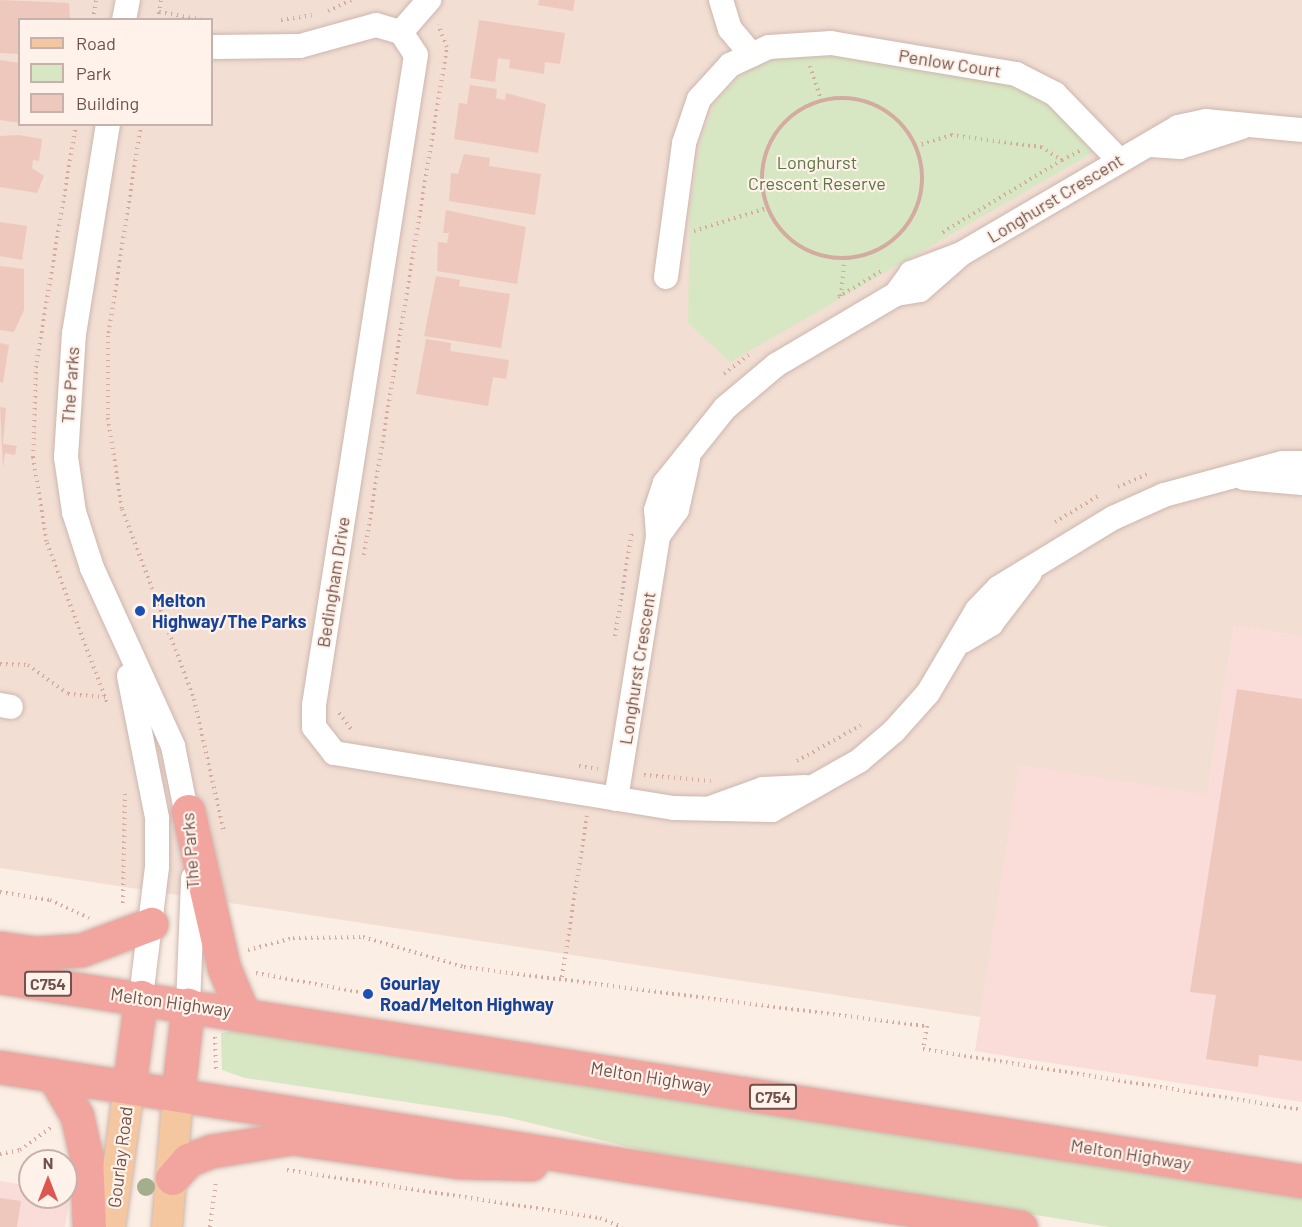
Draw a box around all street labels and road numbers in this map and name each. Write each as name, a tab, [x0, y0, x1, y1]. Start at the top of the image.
street label: Penlow Court	[897, 44, 1003, 82]
street label: Longhurst Crescent	[983, 149, 1127, 247]
street label: The Parks	[57, 346, 83, 424]
street label: Bedingham Drive	[312, 515, 354, 649]
street label: Longhurst Crescent	[614, 590, 660, 746]
street label: The Parks	[177, 812, 203, 890]
road number: C754	[24, 971, 72, 997]
street label: Melton Highway	[109, 983, 233, 1021]
street label: Melton Highway	[589, 1057, 713, 1097]
road number: C754	[749, 1084, 797, 1110]
street label: Gourlay Road	[103, 1105, 137, 1209]
street label: Melton Highway	[1069, 1134, 1193, 1174]

